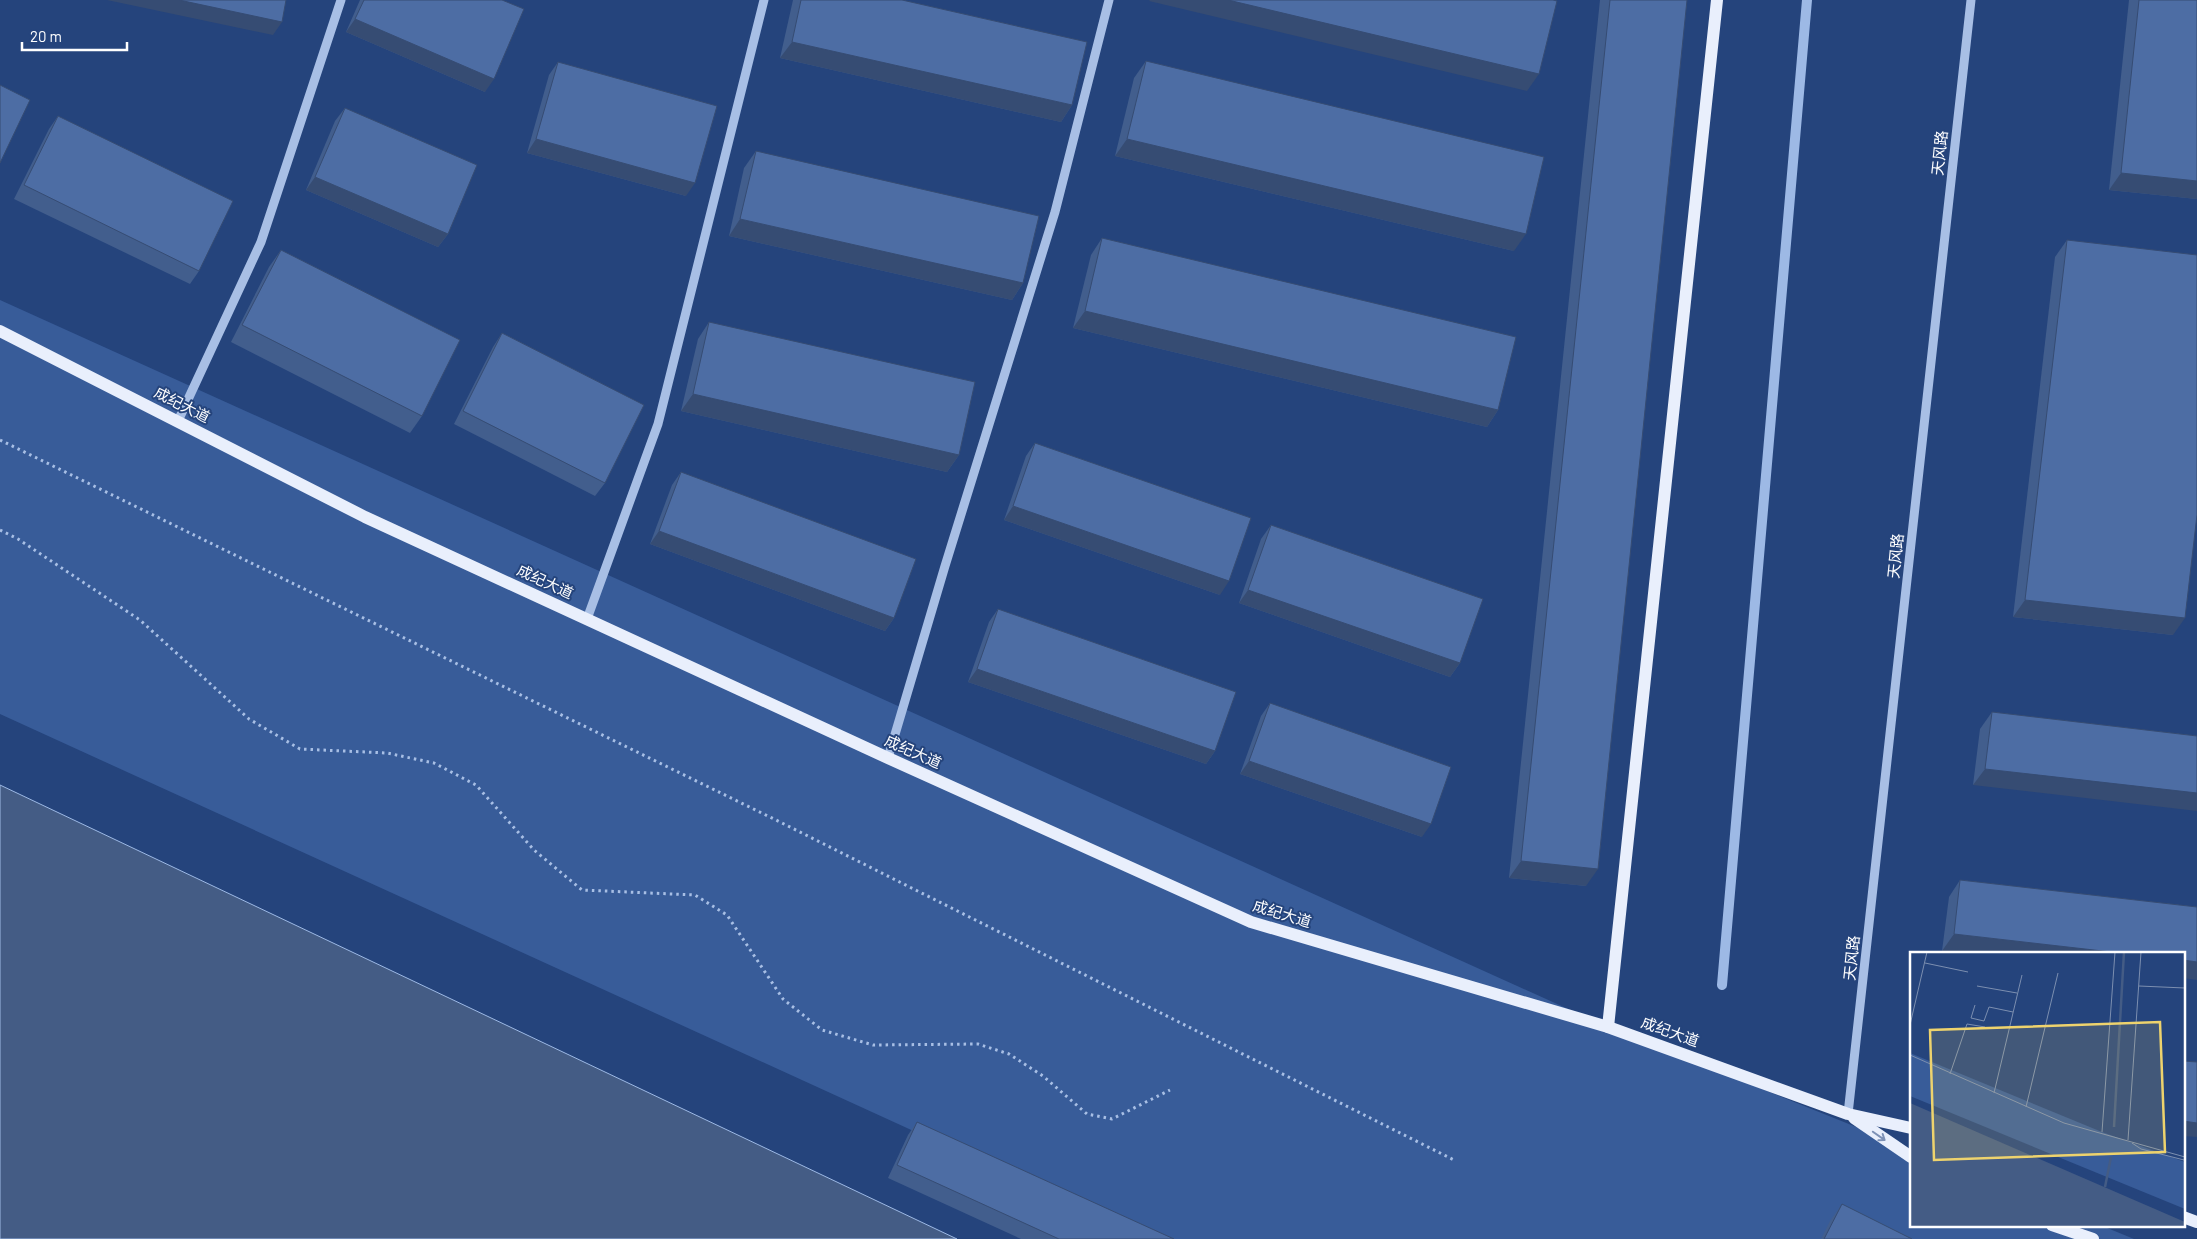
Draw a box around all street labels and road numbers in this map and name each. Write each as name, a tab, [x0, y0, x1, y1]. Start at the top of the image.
street label: 天风路	[1928, 130, 1950, 176]
street label: 成纪大道	[152, 382, 213, 426]
street label: 天风路	[1884, 533, 1906, 579]
street label: 成纪大道	[514, 560, 576, 602]
street label: 成纪大道	[882, 731, 944, 772]
street label: 成纪大道	[1251, 896, 1314, 930]
street label: 天风路	[1840, 935, 1862, 981]
street label: 成纪大道	[1639, 1012, 1702, 1050]

